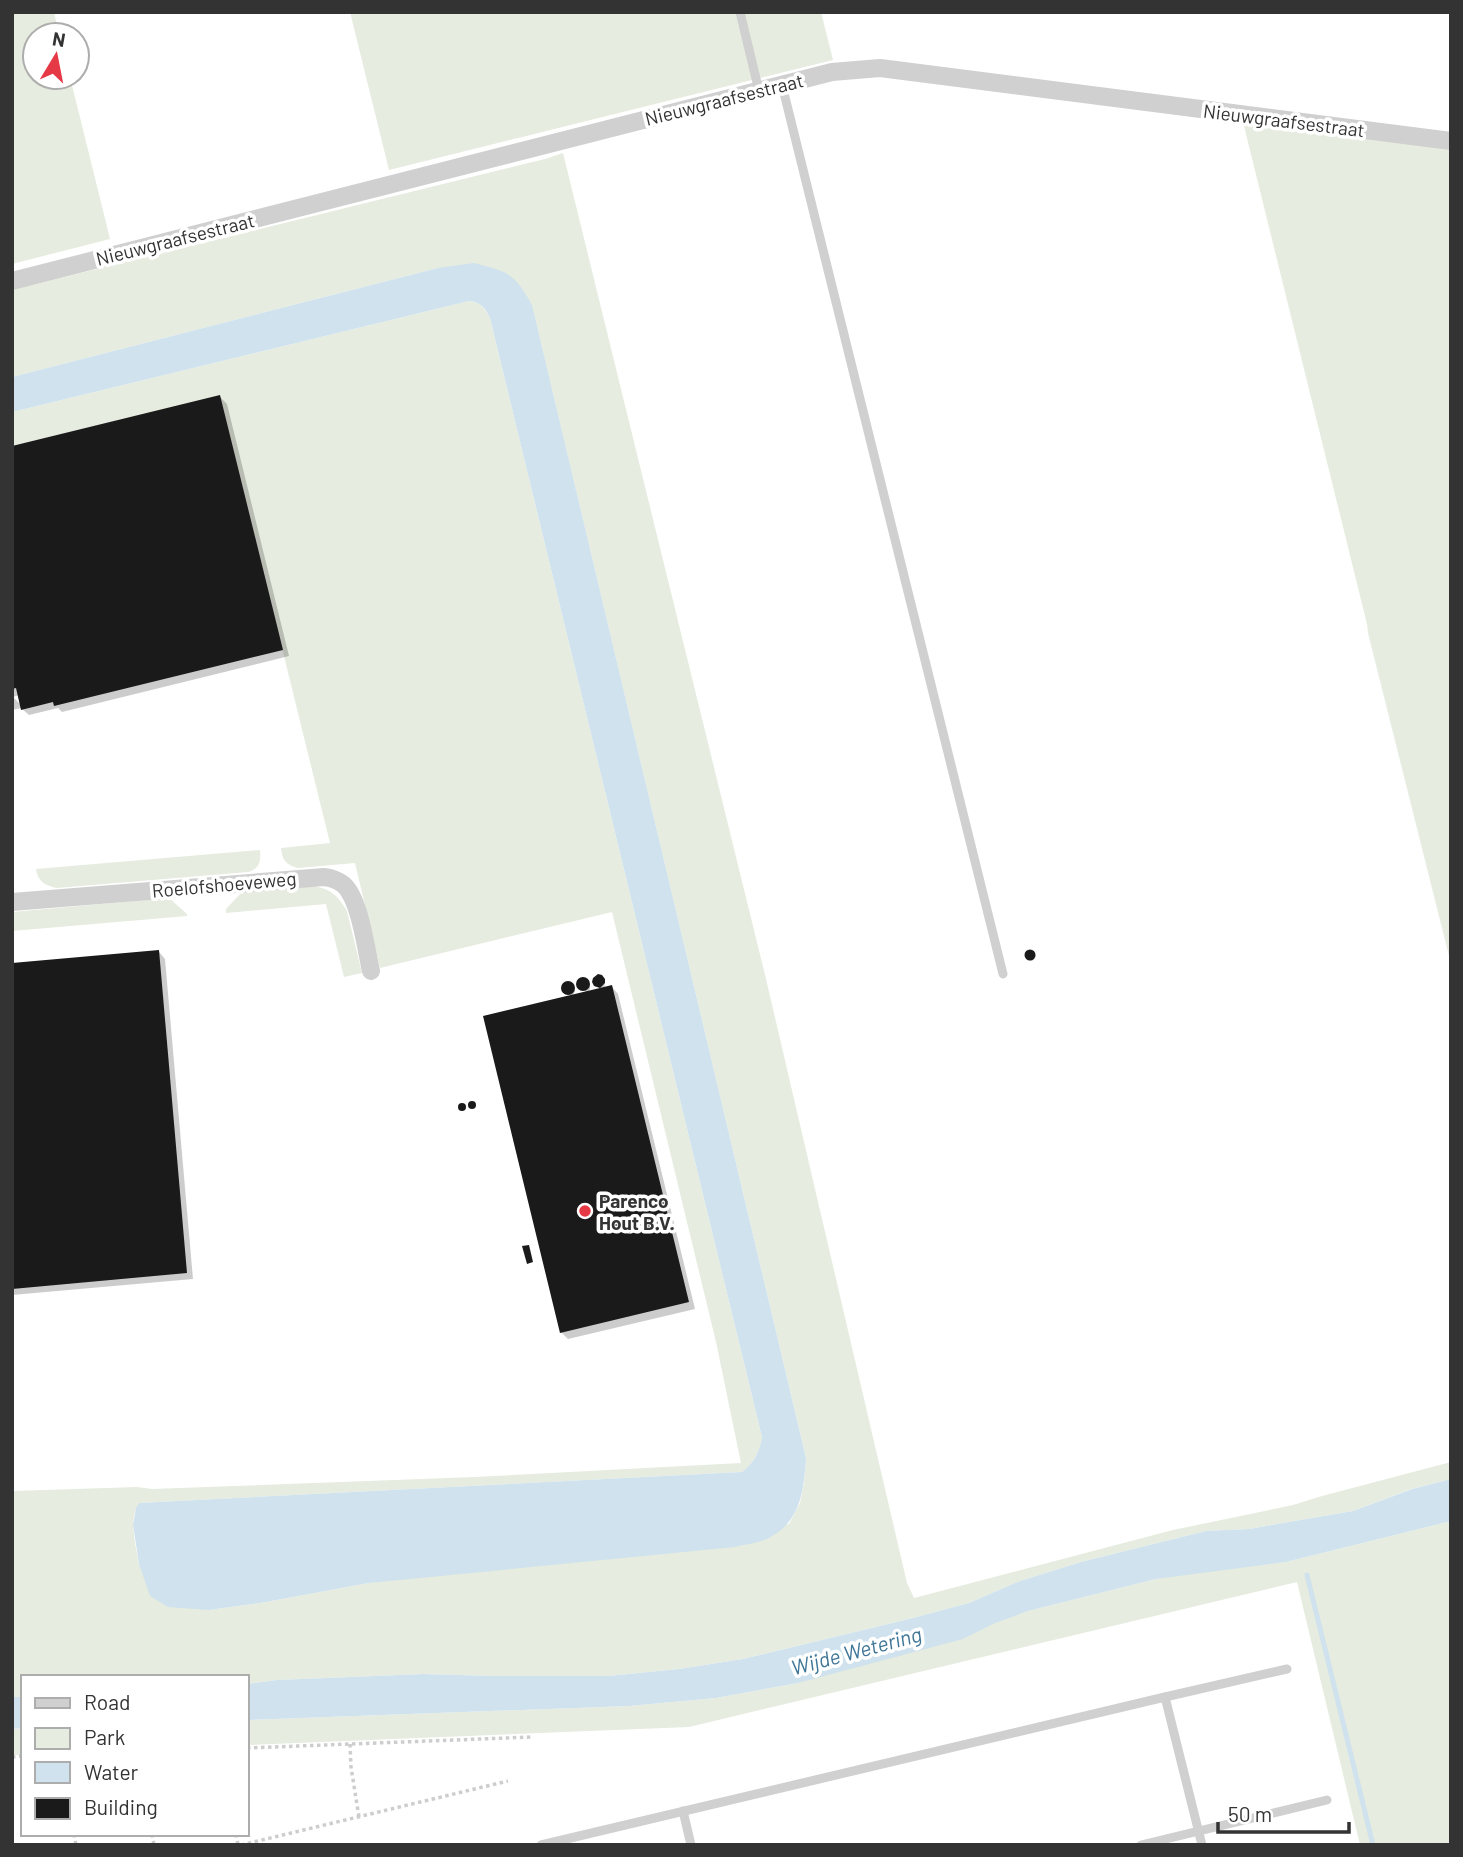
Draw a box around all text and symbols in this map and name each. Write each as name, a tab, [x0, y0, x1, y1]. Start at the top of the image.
north arrow	[21, 21, 91, 91]
text: N	[51, 26, 67, 51]
street label: Nieuwgraafsestraat	[642, 68, 806, 130]
street label: Nieuwgraafsestraat	[1202, 99, 1366, 141]
street label: Nieuwgraafsestraat	[93, 208, 257, 270]
street label: Roelofshoeveweg	[151, 866, 297, 902]
place label: Parenco Hout B.V.	[599, 1189, 675, 1234]
marker: Parenco Hout B.V.	[577, 1203, 593, 1219]
water label: Wijde Wetering	[788, 1621, 924, 1679]
legend	[21, 1675, 248, 1836]
text: Road	[84, 1689, 130, 1714]
text: Park	[84, 1724, 125, 1749]
text: Water	[84, 1759, 139, 1784]
scale bar	[1218, 1790, 1349, 1834]
text: Building	[84, 1794, 158, 1819]
text: 50 m	[1228, 1801, 1272, 1826]

